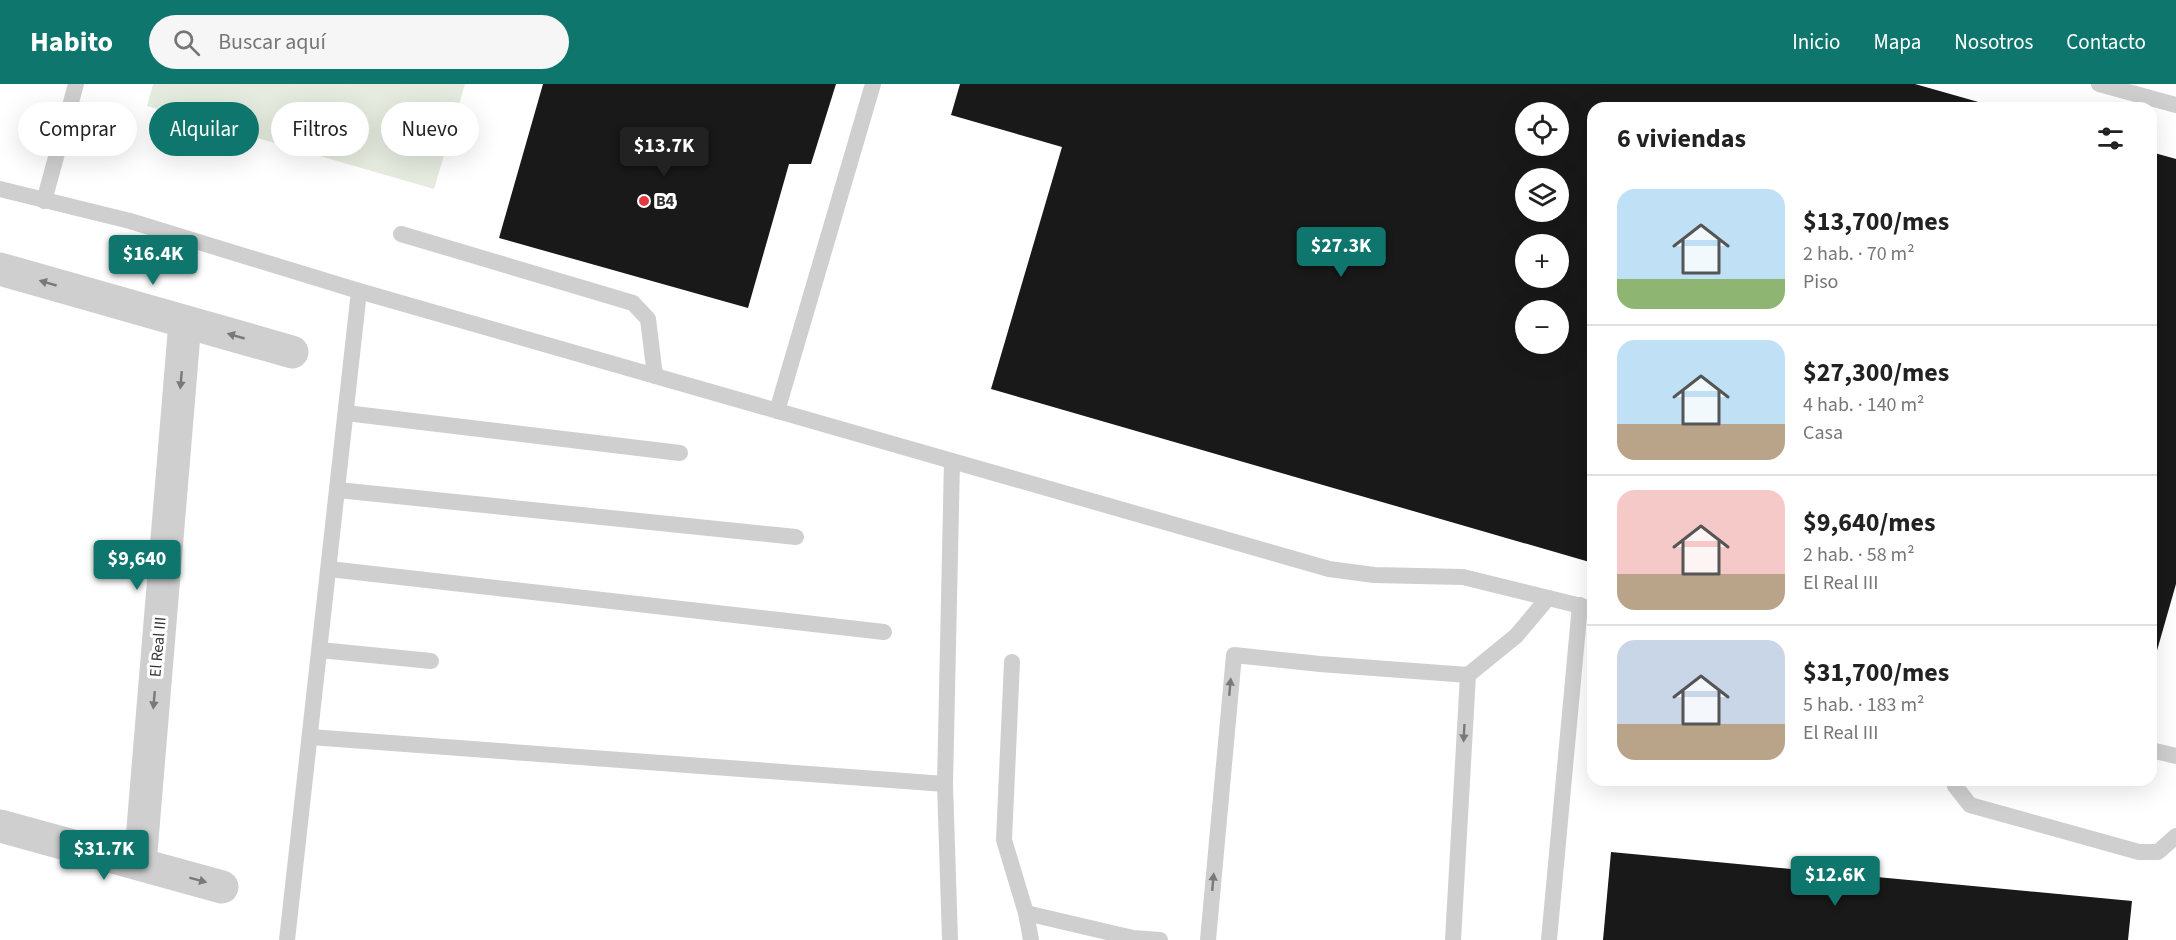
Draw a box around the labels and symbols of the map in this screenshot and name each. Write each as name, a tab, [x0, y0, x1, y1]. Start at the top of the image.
pin: $13.7K	[615, 127, 713, 178]
place label: B4	[656, 190, 675, 212]
marker: B4	[637, 194, 651, 208]
pin: $27.3K	[1292, 227, 1390, 278]
pin: $16.4K	[104, 235, 202, 286]
one-way arrow	[39, 278, 57, 287]
one-way arrow	[227, 331, 245, 340]
one-way arrow	[176, 370, 185, 389]
pin: $9,640	[88, 540, 186, 591]
street label: El Real III	[144, 616, 172, 678]
one-way arrow	[1225, 678, 1235, 697]
one-way arrow	[149, 690, 159, 709]
one-way arrow	[1459, 724, 1468, 743]
pin: $31.7K	[55, 830, 153, 881]
pin: $12.6K	[1786, 856, 1884, 907]
one-way arrow	[1208, 872, 1218, 891]
one-way arrow	[189, 876, 207, 885]

